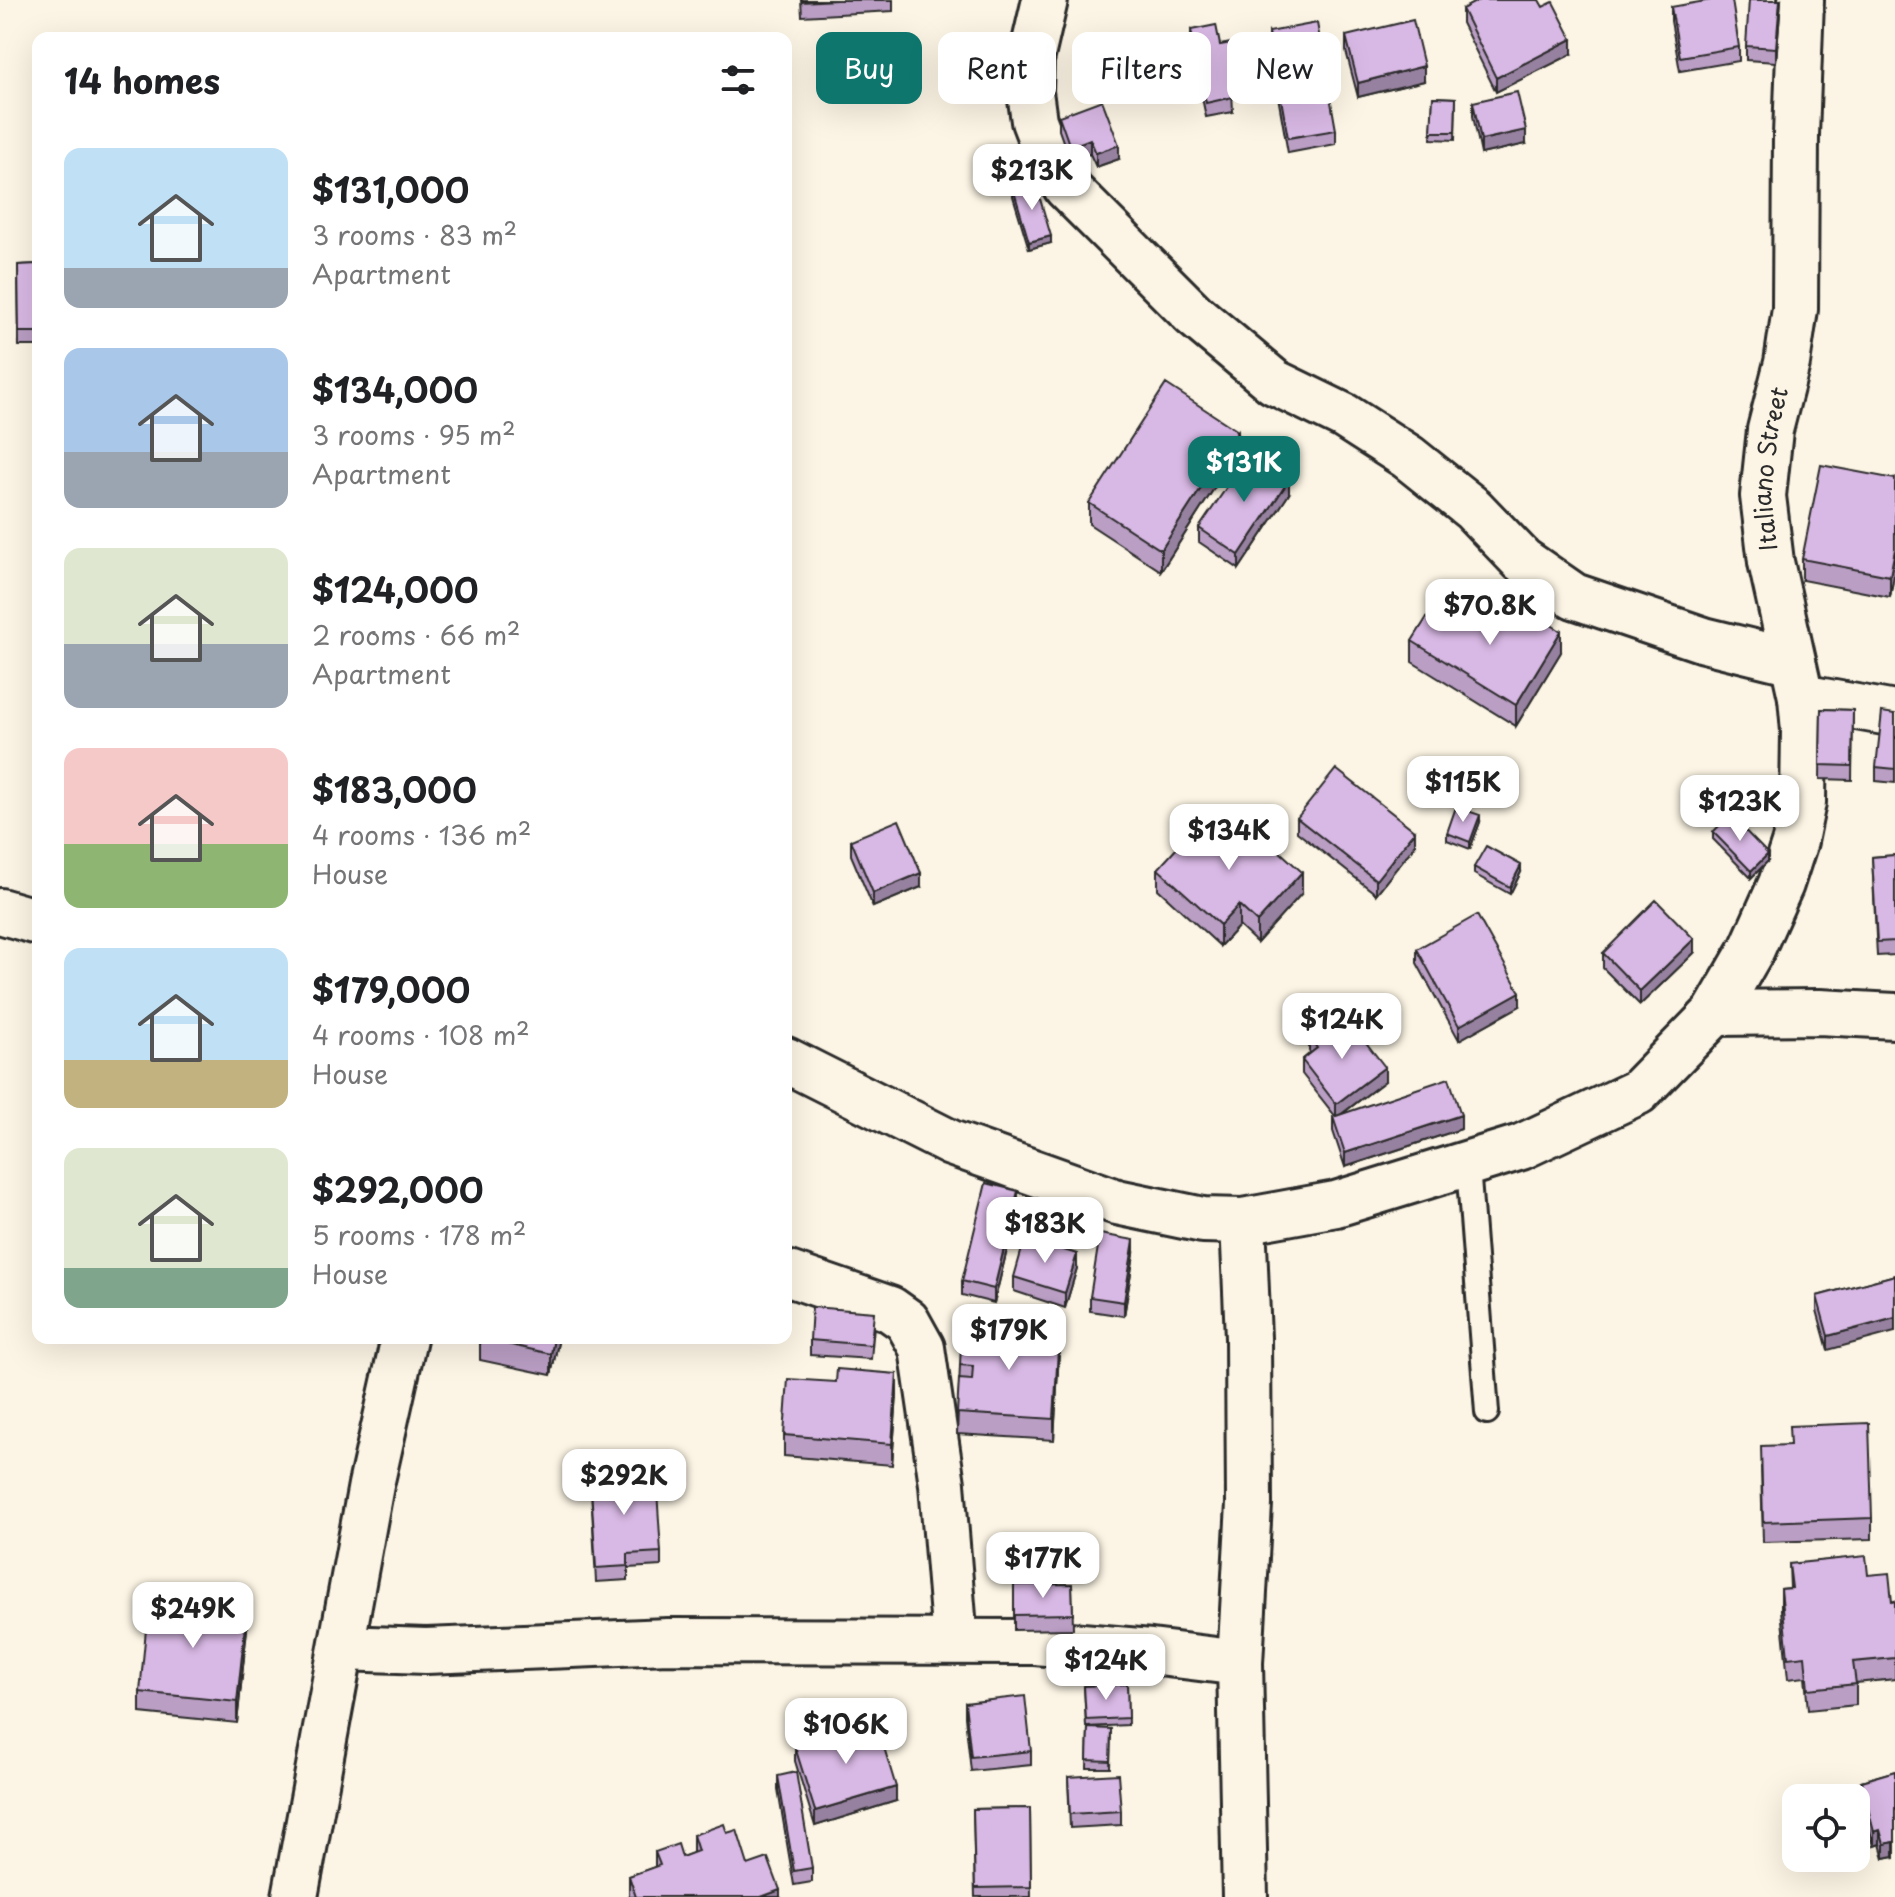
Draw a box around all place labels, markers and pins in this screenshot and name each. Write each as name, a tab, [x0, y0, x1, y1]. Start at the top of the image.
pin: $213K	[976, 144, 1088, 212]
pin: $131K	[1188, 436, 1300, 504]
pin: $70.8K	[1425, 579, 1555, 647]
pin: $115K	[1407, 756, 1519, 824]
pin: $123K	[1684, 775, 1796, 843]
pin: $134K	[1173, 804, 1285, 872]
pin: $124K	[1286, 993, 1398, 1061]
pin: $183K	[989, 1197, 1101, 1265]
pin: $179K	[953, 1304, 1065, 1372]
pin: $292K	[568, 1449, 680, 1517]
pin: $177K	[987, 1532, 1099, 1600]
pin: $249K	[137, 1582, 249, 1650]
pin: $124K	[1050, 1634, 1162, 1702]
pin: $106K	[790, 1698, 902, 1766]

